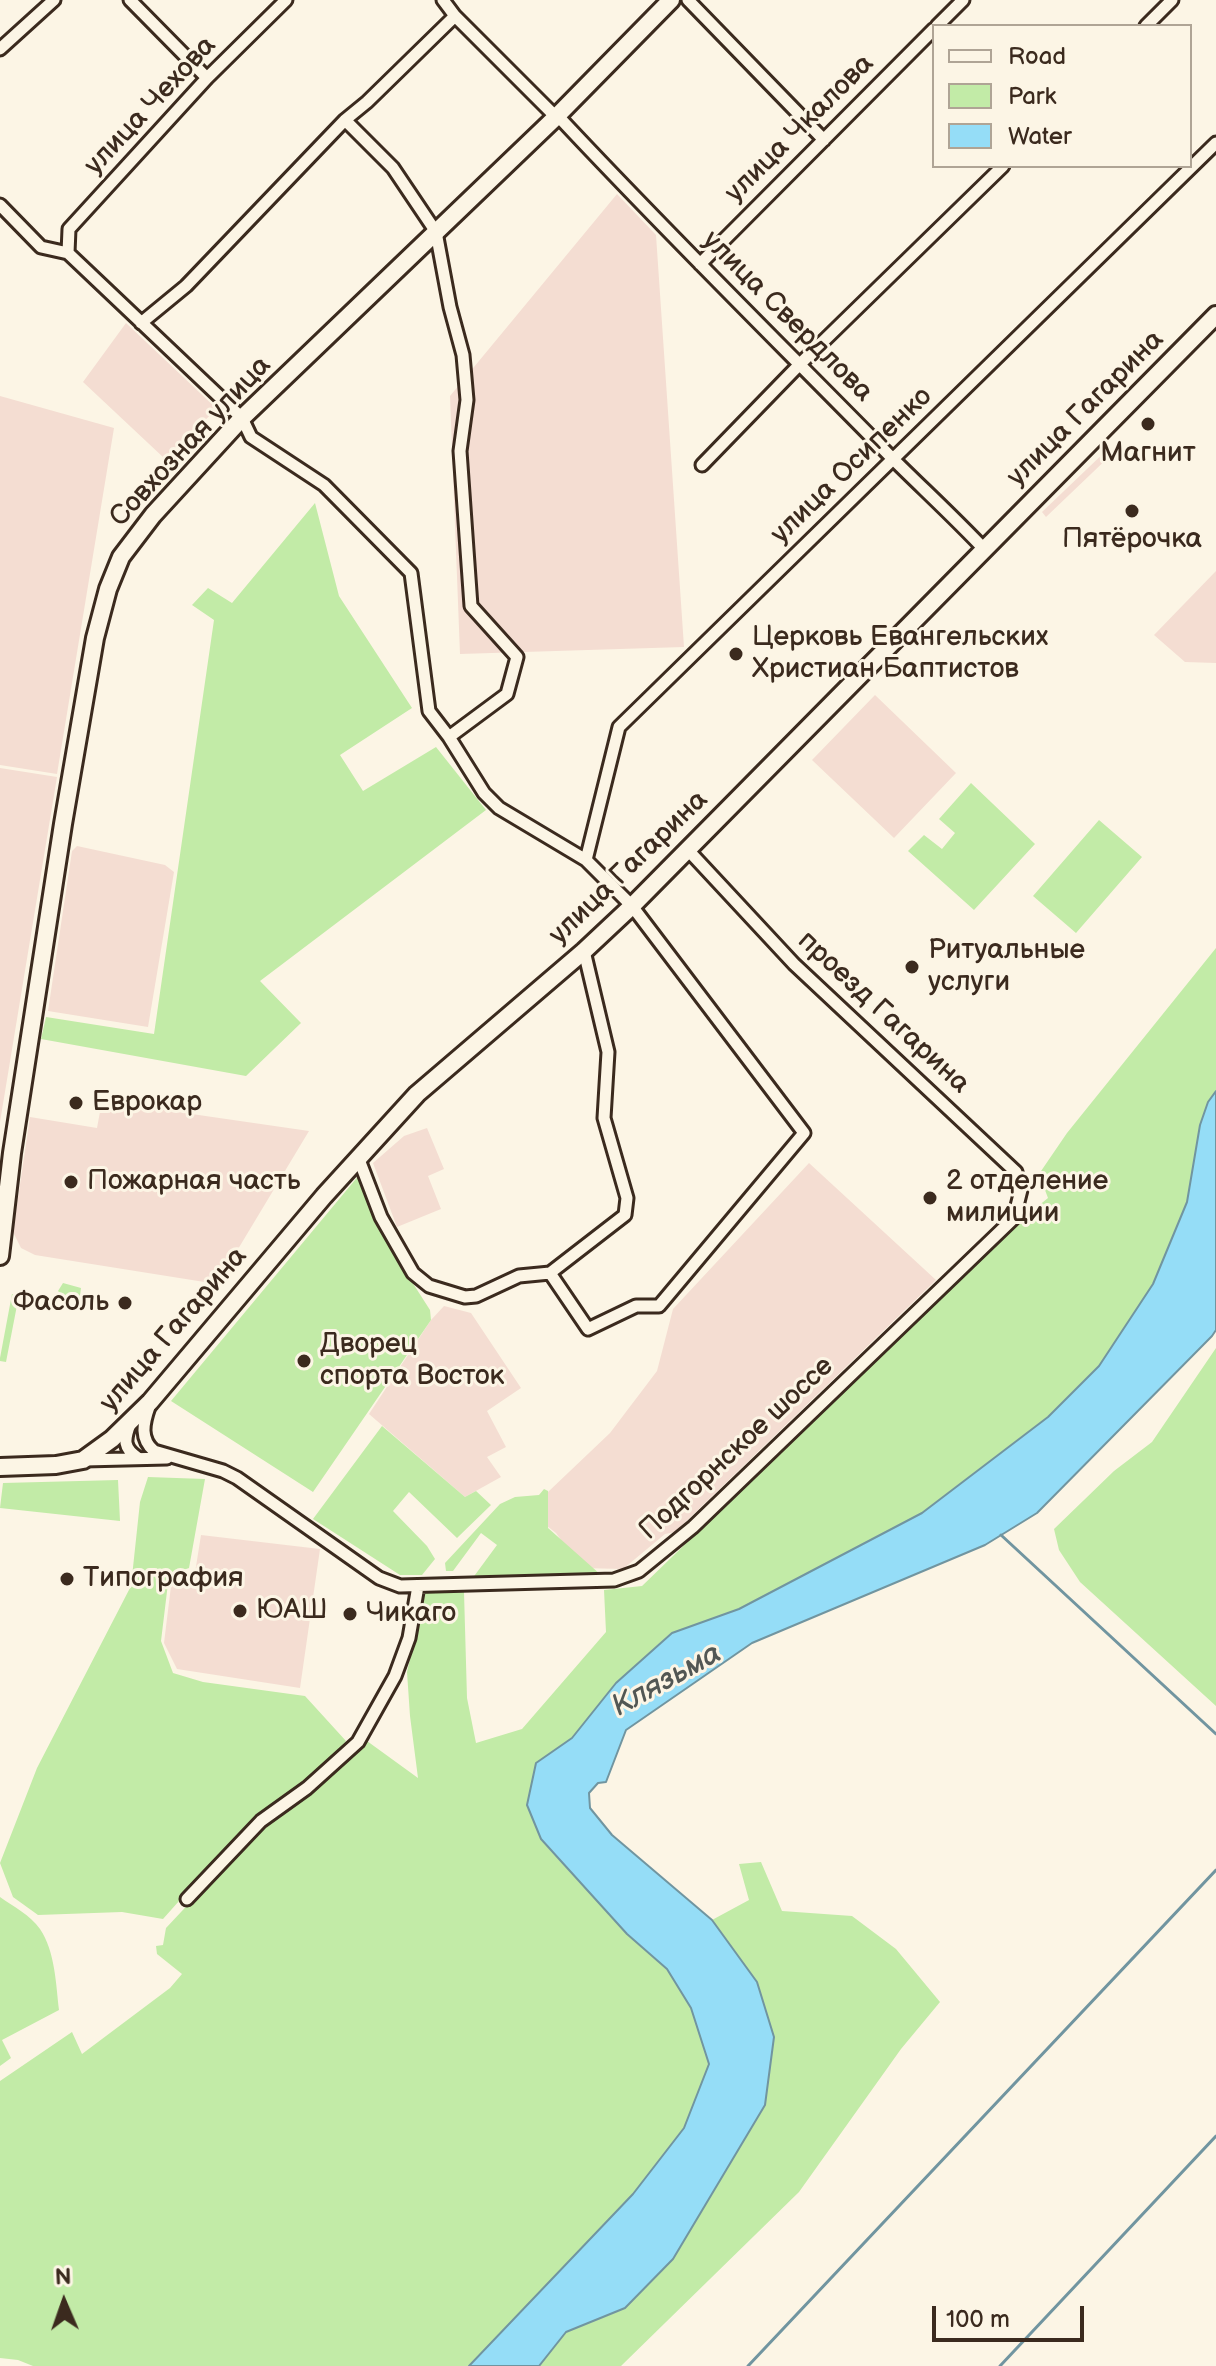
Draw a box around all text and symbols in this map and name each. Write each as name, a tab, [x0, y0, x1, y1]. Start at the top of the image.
legend	[932, 24, 1192, 168]
street label: улица Чехова	[78, 30, 224, 182]
text: Road	[1008, 42, 1066, 71]
street label: улица Чкалова	[719, 48, 881, 210]
text: Park	[1008, 82, 1056, 111]
text: Water	[1008, 122, 1072, 151]
street label: улица Свердлова	[695, 225, 879, 409]
street label: улица Гагарина	[1001, 324, 1171, 494]
street label: Совхозная улица	[103, 350, 279, 534]
street label: улица Осипенко	[764, 381, 940, 551]
marker: Магнит	[1139, 415, 1157, 433]
place label: Магнит	[1100, 437, 1196, 471]
marker: Пятёрочка	[1123, 502, 1141, 520]
place label: Пятёрочка	[1062, 523, 1202, 557]
place label: Церковь Евангельских Христиан Баптистов	[752, 621, 1048, 687]
marker: Церковь Евангельских Христиан Баптистов	[727, 645, 745, 663]
street label: улица Гагарина	[543, 784, 715, 952]
street label: проезд Гагарина	[790, 925, 976, 1101]
place label: Ритуальные услуги	[928, 934, 1085, 1000]
marker: Ритуальные услуги	[903, 958, 921, 976]
place label: Еврокар	[92, 1086, 202, 1120]
marker: Еврокар	[67, 1094, 85, 1112]
place label: Пожарная часть	[87, 1165, 301, 1199]
place label: 2 отделение милиции	[946, 1165, 1108, 1231]
marker: Пожарная часть	[62, 1173, 80, 1191]
marker: 2 отделение милиции	[921, 1189, 939, 1207]
street label: улица Гагарина	[93, 1241, 255, 1419]
place label: Фасоль	[13, 1286, 109, 1320]
marker: Фасоль	[116, 1294, 134, 1312]
place label: Дворец спорта Восток	[320, 1328, 504, 1394]
street label: Подгорнское шоссе	[633, 1350, 841, 1548]
marker: Дворец спорта Восток	[295, 1352, 313, 1370]
place label: Типография	[83, 1562, 244, 1596]
marker: Типография	[58, 1570, 76, 1588]
place label: ЮАШ	[256, 1594, 328, 1628]
place label: Чикаго	[366, 1597, 456, 1631]
marker: ЮАШ	[231, 1602, 249, 1620]
marker: Чикаго	[341, 1605, 359, 1623]
water label: Клязьма	[606, 1636, 728, 1726]
north arrow	[24, 2262, 104, 2342]
text: N	[54, 2264, 72, 2291]
scale bar	[936, 2290, 1088, 2340]
text: 100 m	[946, 2305, 1010, 2334]

